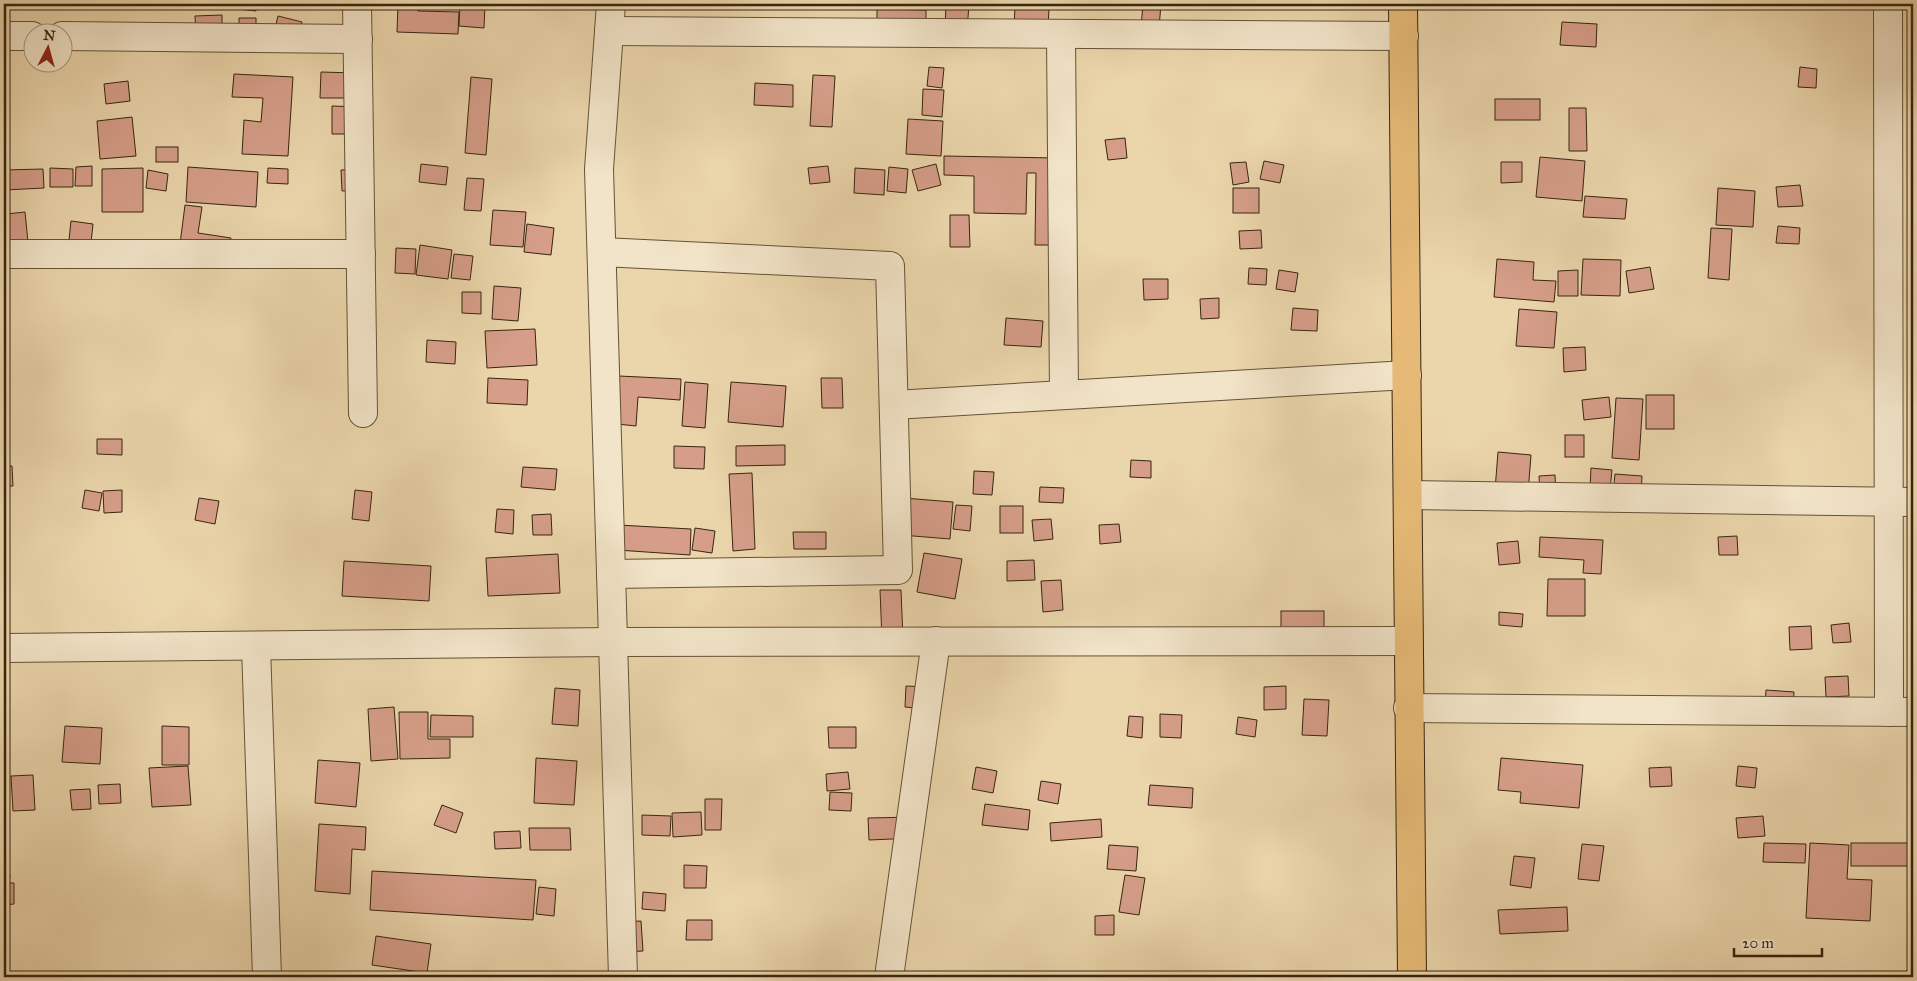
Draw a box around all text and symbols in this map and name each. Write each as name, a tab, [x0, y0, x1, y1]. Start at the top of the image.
north arrow	[22, 22, 72, 72]
text: N	[43, 26, 56, 45]
scale bar	[1734, 926, 1822, 958]
text: 20 m	[1742, 934, 1774, 952]

